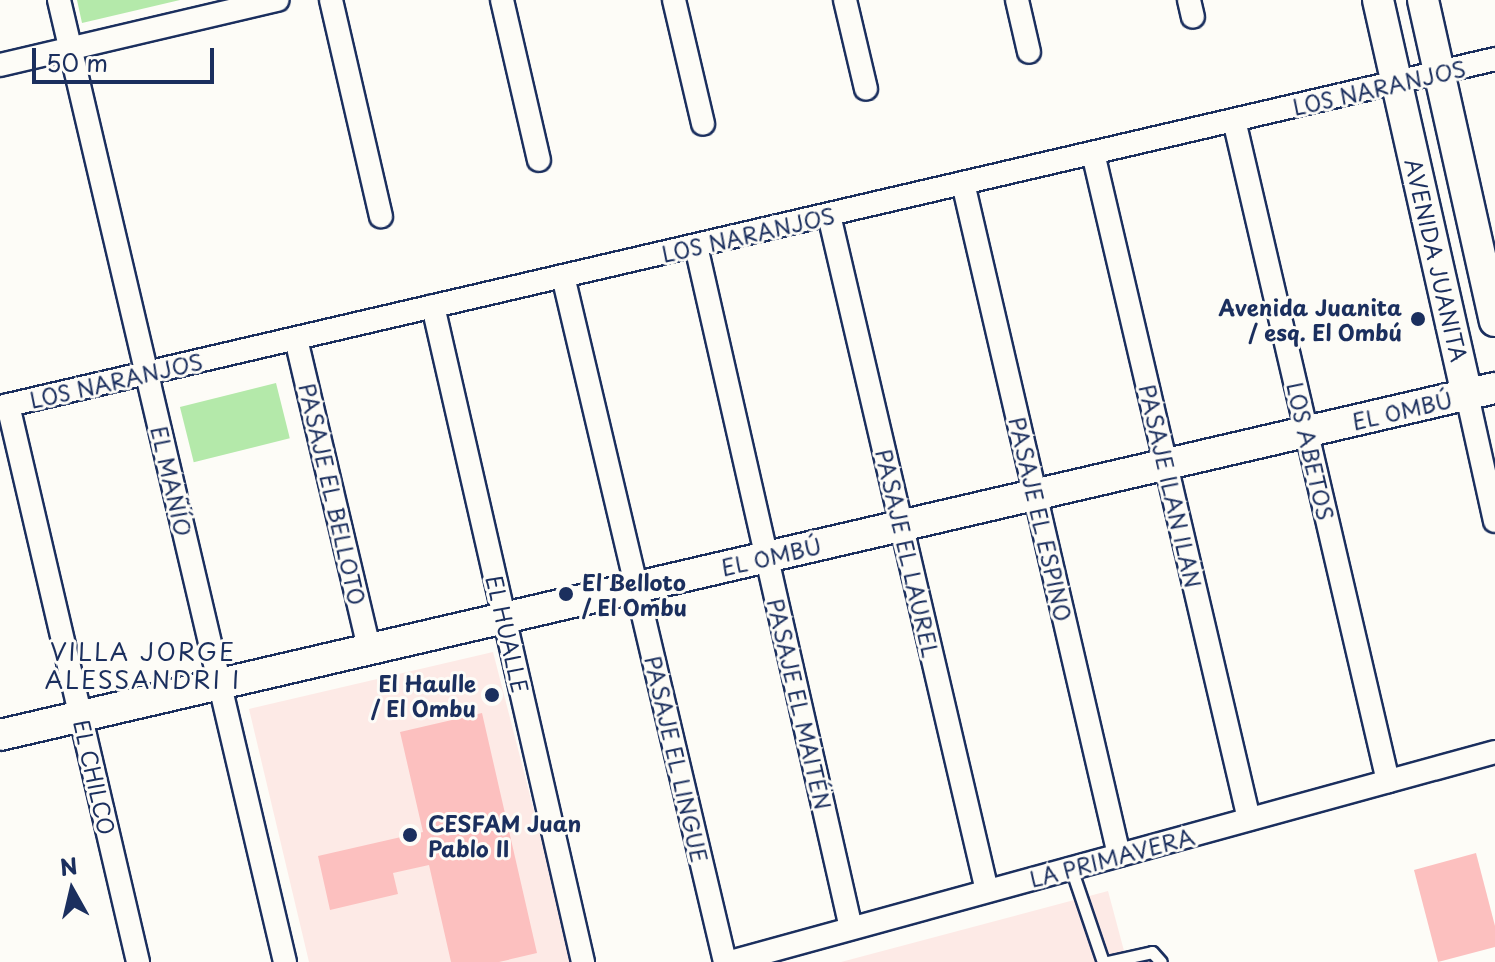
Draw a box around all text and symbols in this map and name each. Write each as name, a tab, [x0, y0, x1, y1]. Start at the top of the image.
scale bar	[36, 32, 218, 82]
text: 50 m	[46, 44, 108, 80]
street label: LOS NARANJOS	[1288, 54, 1470, 120]
street label: AVENIDA JUANITA	[1401, 156, 1473, 364]
street label: LOS NARANJOS	[657, 201, 839, 267]
place label: Avenida Juanita / esq. El Ombú	[1217, 293, 1402, 344]
marker: Avenida Juanita / esq. El Ombú	[1409, 310, 1427, 328]
street label: LOS NARANJOS	[25, 347, 207, 413]
street label: PASAJE EL BELLOTO	[294, 379, 372, 609]
street label: LOS ABETOS	[1282, 379, 1340, 523]
street label: PASAJE ILAN ILAN	[1135, 382, 1207, 590]
street label: EL OMBÚ	[1349, 386, 1455, 434]
street label: PASAJE EL ESPINO	[1004, 412, 1078, 626]
street label: EL MAÑÍO	[146, 422, 198, 540]
street label: PASAJE EL LAUREL	[871, 445, 945, 661]
street label: EL OMBÚ	[718, 532, 824, 580]
place label: El Belloto / El Ombu	[582, 568, 690, 620]
street label: EL HUALLE	[481, 571, 535, 697]
marker: El Belloto / El Ombu	[557, 585, 575, 603]
street label: PASAJE EL MAITÉN	[763, 595, 837, 813]
district label: VILLA JORGE ALESSANDRI I	[46, 638, 240, 694]
street label: PASAJE EL LINGUE	[640, 652, 714, 866]
place label: El Haulle / El Ombu	[368, 669, 476, 720]
marker: El Haulle / El Ombu	[483, 686, 501, 704]
street label: EL CHILCO	[69, 716, 121, 838]
place label: CESFAM Juan Pablo II	[428, 809, 582, 860]
street label: LA PRIMAVERA	[1027, 822, 1197, 892]
marker: CESFAM Juan Pablo II	[399, 824, 421, 846]
text: N	[58, 848, 80, 883]
north arrow	[32, 850, 112, 930]

